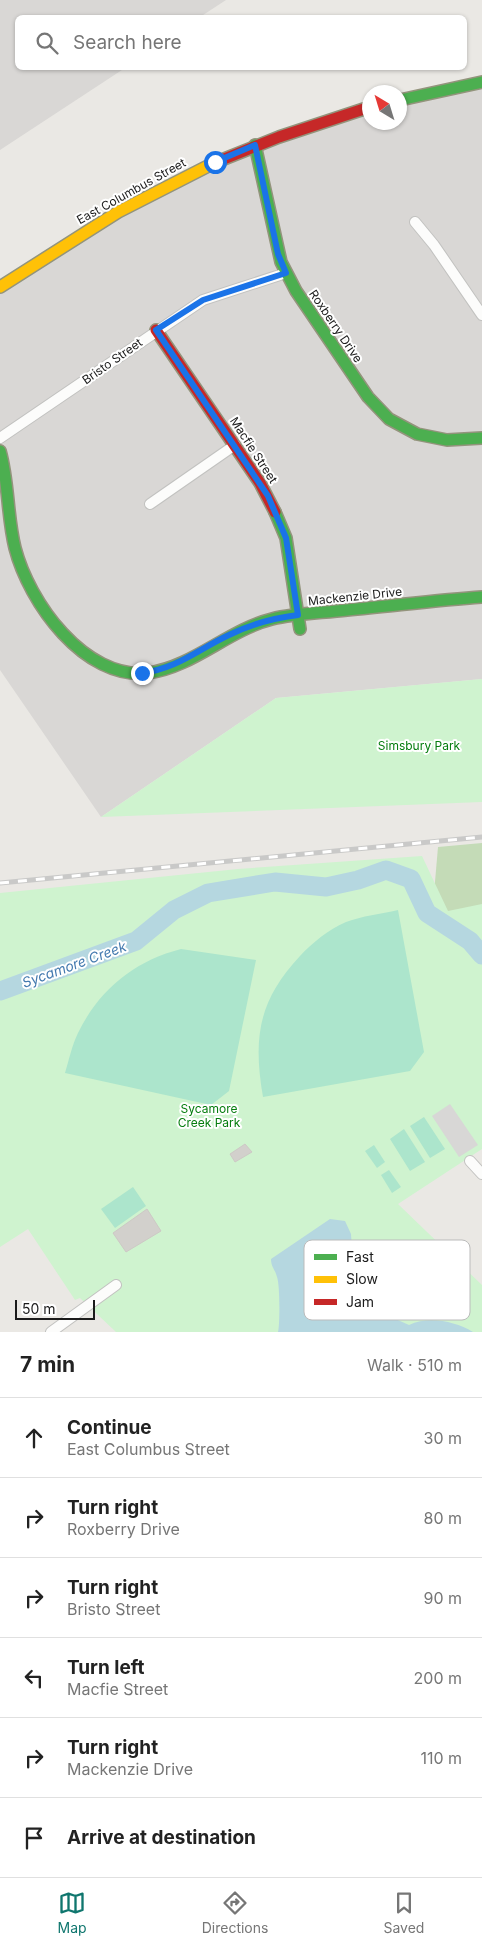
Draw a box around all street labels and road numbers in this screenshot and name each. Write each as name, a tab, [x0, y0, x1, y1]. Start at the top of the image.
street label: East Columbus Street	[74, 155, 188, 227]
street label: Roxberry Drive	[306, 287, 366, 365]
street label: Bristo Street	[79, 335, 145, 387]
street label: Macfie Street	[227, 414, 281, 486]
street label: Mackenzie Drive	[307, 584, 403, 608]

